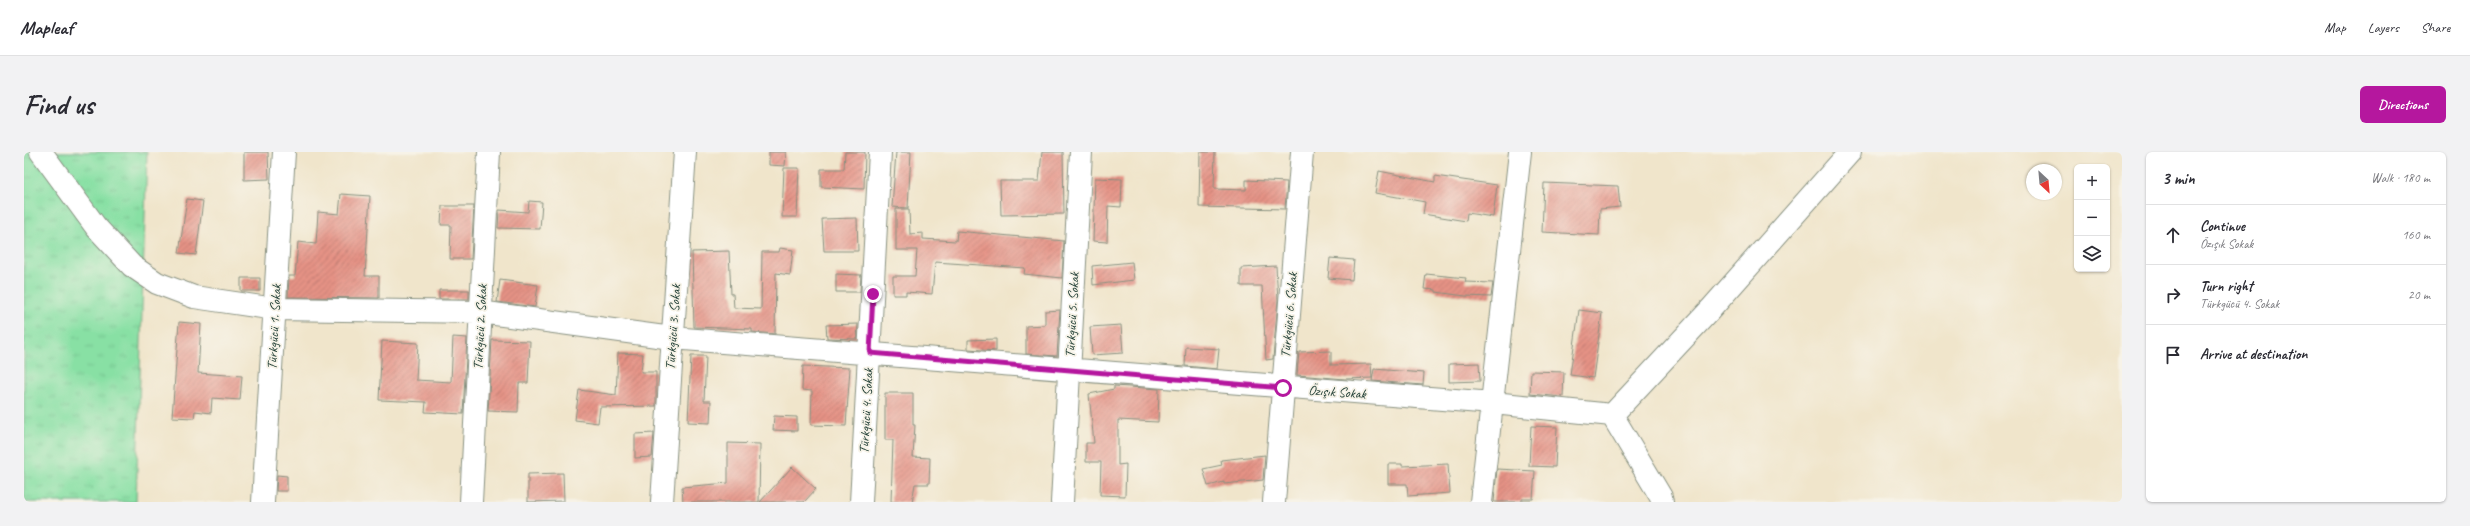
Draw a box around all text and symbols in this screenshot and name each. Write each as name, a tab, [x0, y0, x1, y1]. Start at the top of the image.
text: Mapleaf	[20, 16, 73, 40]
text: Map	[2324, 19, 2346, 36]
text: Layers	[2368, 19, 2399, 36]
text: Share	[2421, 19, 2450, 36]
button: Directions	[2360, 86, 2446, 123]
text: Find us	[24, 87, 94, 122]
north arrow	[2026, 164, 2062, 200]
map controls	[2074, 164, 2110, 272]
button: +	[2074, 164, 2110, 200]
text: 3 min	[2162, 168, 2195, 189]
text: Walk · 180 m	[2371, 170, 2430, 186]
button: −	[2074, 200, 2110, 236]
text: Continue	[2200, 217, 2245, 236]
icon: ahead	[2162, 224, 2184, 246]
text: 160 m	[2402, 227, 2430, 243]
button: layers	[2074, 236, 2110, 272]
text: Özışık Sokak	[2200, 236, 2253, 252]
street label: Türkgücü 5. Sokak	[1061, 271, 1083, 358]
street label: Türkgücü 6. Sokak	[1277, 271, 1301, 358]
text: Turn right	[2200, 277, 2253, 296]
street label: Türkgücü 1. Sokak	[263, 283, 285, 370]
street label: Türkgücü 2. Sokak	[469, 283, 491, 370]
street label: Türkgücü 3. Sokak	[662, 283, 685, 370]
icon: right	[2162, 284, 2184, 306]
route end	[864, 285, 882, 303]
text: 20 m	[2408, 287, 2430, 303]
text: Türkgücü 4. Sokak	[2200, 296, 2279, 312]
icon: arrive	[2162, 344, 2184, 366]
text: Arrive at destination	[2200, 345, 2307, 364]
street label: Türkgücü 4. Sokak	[855, 367, 877, 454]
route start	[1274, 379, 1292, 397]
street label: Özışık Sokak	[1308, 382, 1367, 403]

